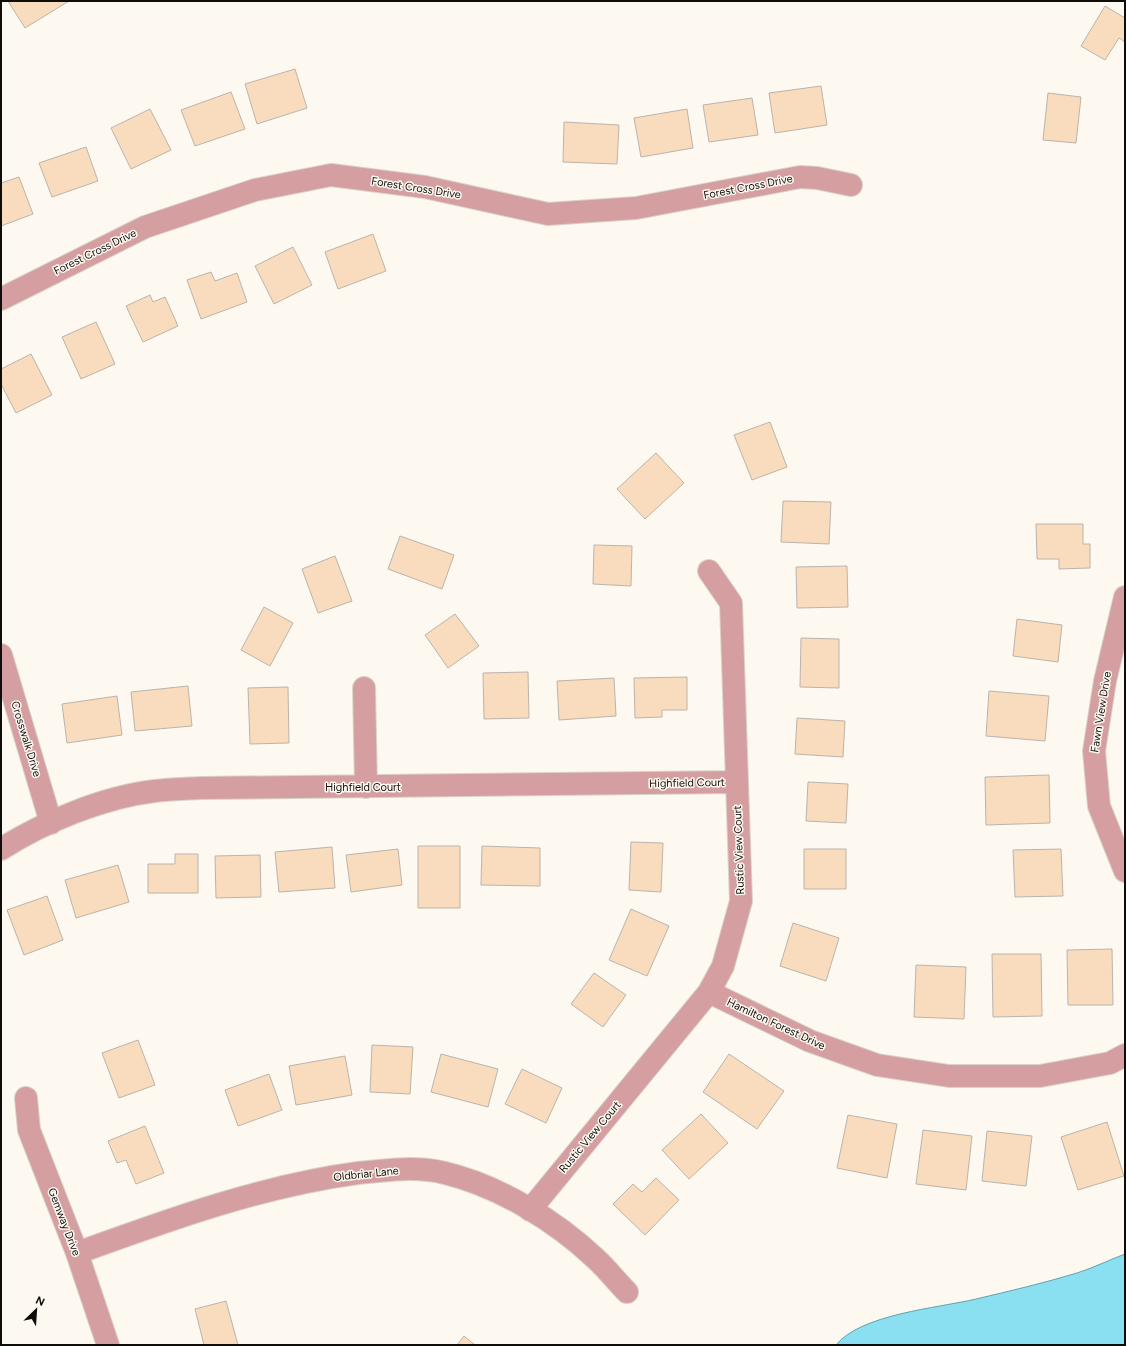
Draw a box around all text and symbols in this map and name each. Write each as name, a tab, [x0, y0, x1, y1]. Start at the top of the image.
street label: Forest Cross Drive	[702, 172, 794, 202]
street label: Forest Cross Drive	[370, 175, 462, 201]
street label: Forest Cross Drive	[52, 226, 138, 278]
street label: Fawn View Drive	[1088, 671, 1114, 753]
street label: Crosswalk Drive	[8, 700, 44, 778]
street label: Highfield Court	[649, 776, 725, 790]
street label: Highfield Court	[325, 781, 401, 794]
street label: Rustic View Court	[731, 805, 747, 895]
street label: Hamilton Forest Drive	[725, 995, 827, 1053]
street label: Rustic View Court	[556, 1099, 624, 1175]
street label: Oldbriar Lane	[333, 1164, 399, 1184]
street label: Gemway Drive	[45, 1186, 83, 1258]
north arrow	[16, 1290, 56, 1330]
text: N	[33, 1294, 47, 1309]

